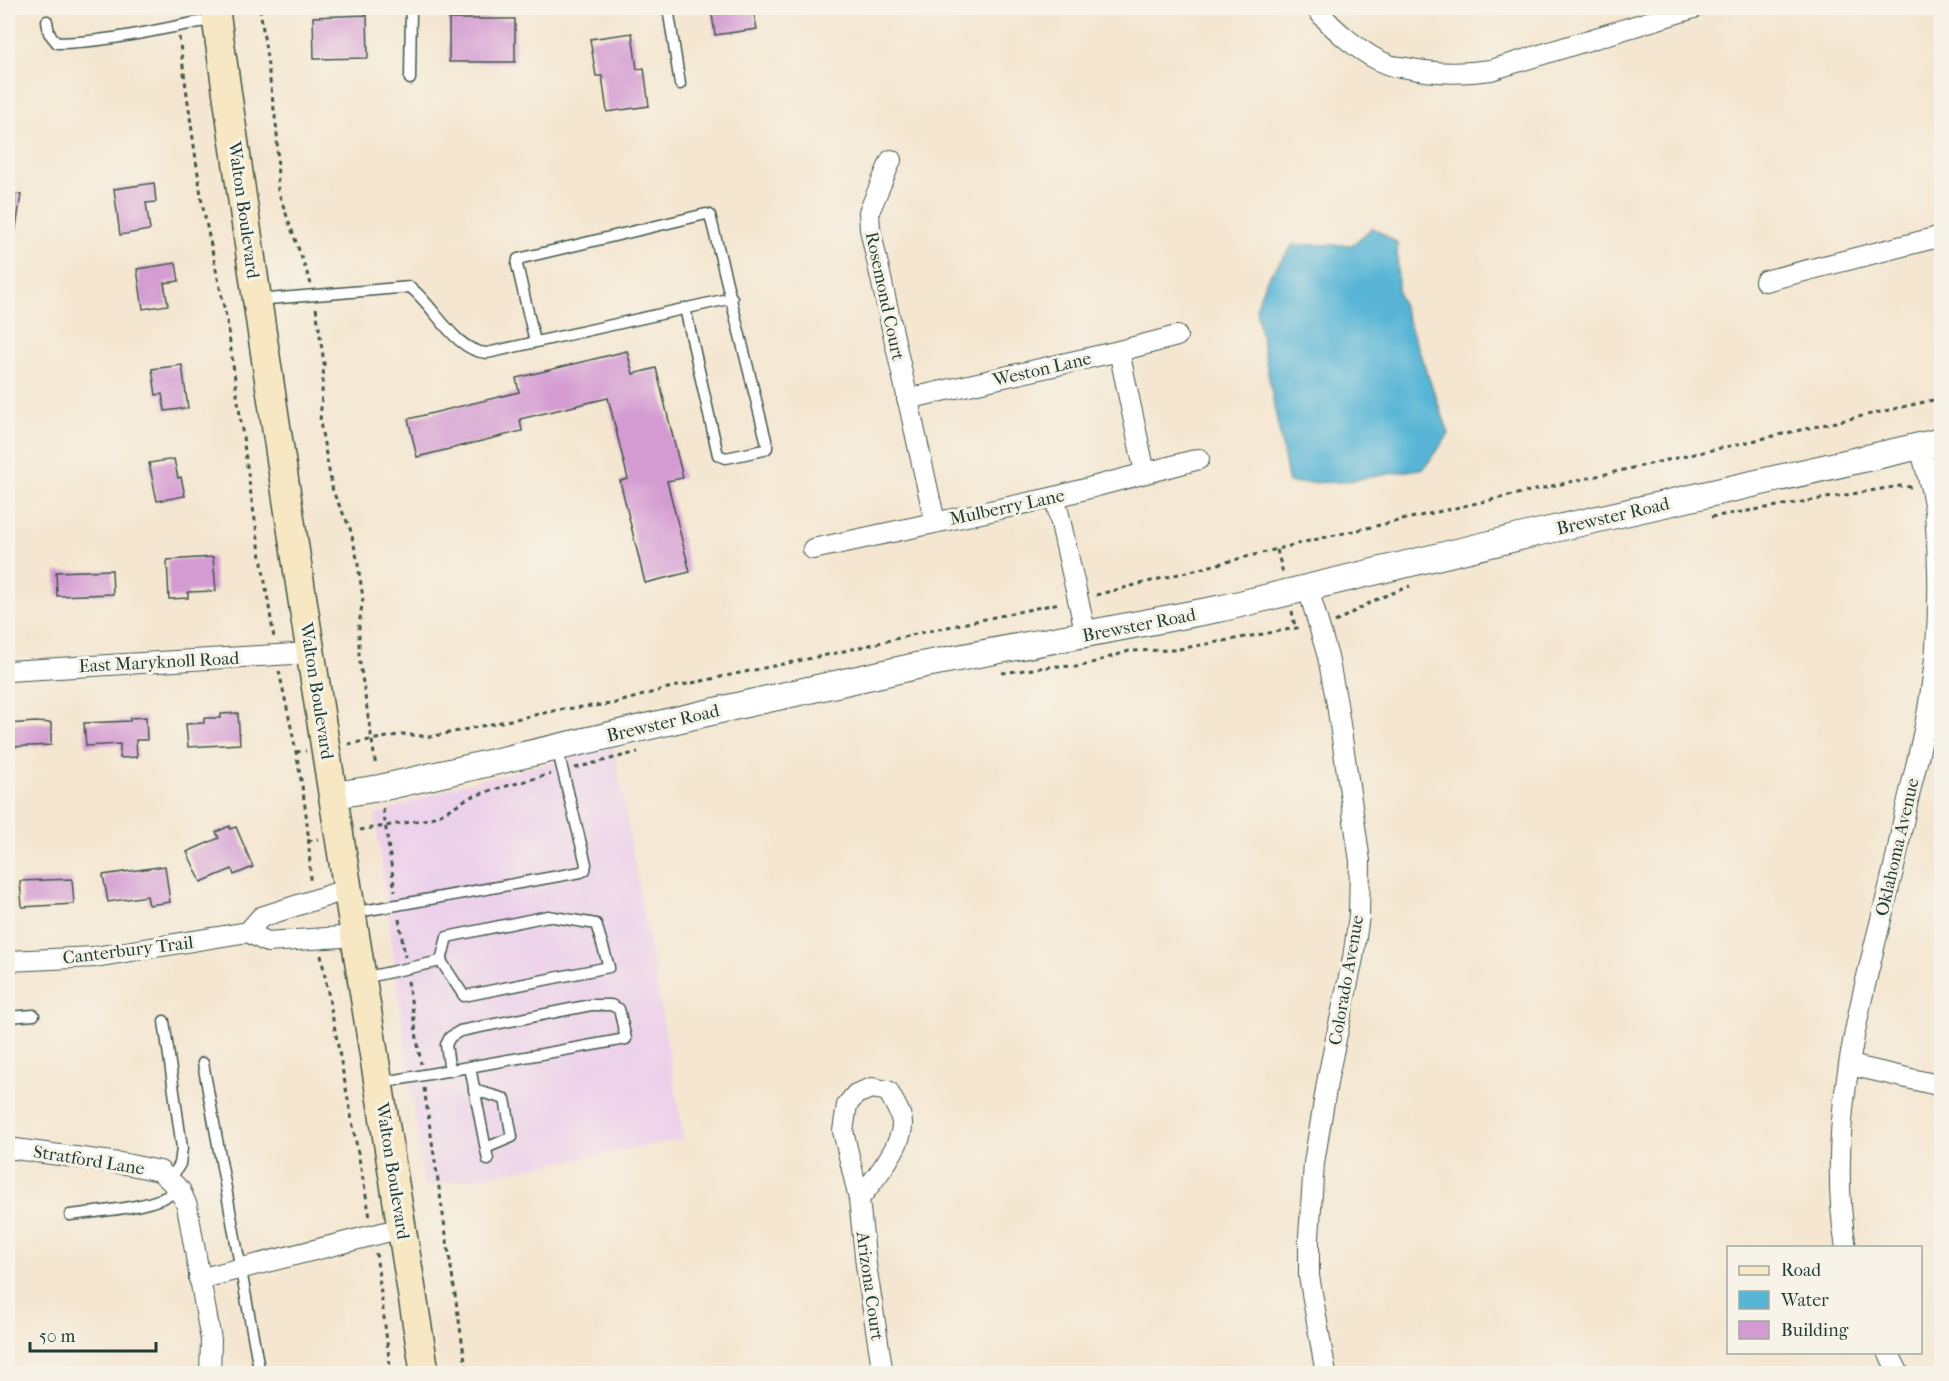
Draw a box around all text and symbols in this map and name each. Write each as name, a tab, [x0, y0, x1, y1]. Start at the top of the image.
street label: Walton Boulevard	[223, 139, 264, 280]
street label: Rosemond Court	[861, 230, 909, 363]
street label: Weston Lane	[990, 348, 1093, 391]
street label: Mulberry Lane	[948, 485, 1067, 530]
street label: Brewster Road	[1555, 493, 1672, 540]
street label: Brewster Road	[1081, 604, 1198, 647]
street label: Walton Boulevard	[295, 620, 338, 761]
street label: East Maryknoll Road	[78, 648, 240, 677]
street label: Brewster Road	[605, 700, 722, 747]
street label: Oklahoma Avenue	[1871, 776, 1924, 918]
street label: Colorado Avenue	[1325, 913, 1368, 1047]
street label: Canterbury Trail	[62, 932, 195, 969]
street label: Walton Boulevard	[371, 1100, 414, 1241]
street label: Stratford Lane	[32, 1141, 146, 1180]
street label: Arizona Court	[851, 1229, 888, 1342]
legend	[1727, 1246, 1922, 1354]
text: Road	[1781, 1260, 1821, 1281]
text: Water	[1780, 1290, 1829, 1311]
scale bar	[30, 1315, 156, 1353]
text: Building	[1781, 1320, 1849, 1341]
text: 50 m	[39, 1326, 76, 1347]

